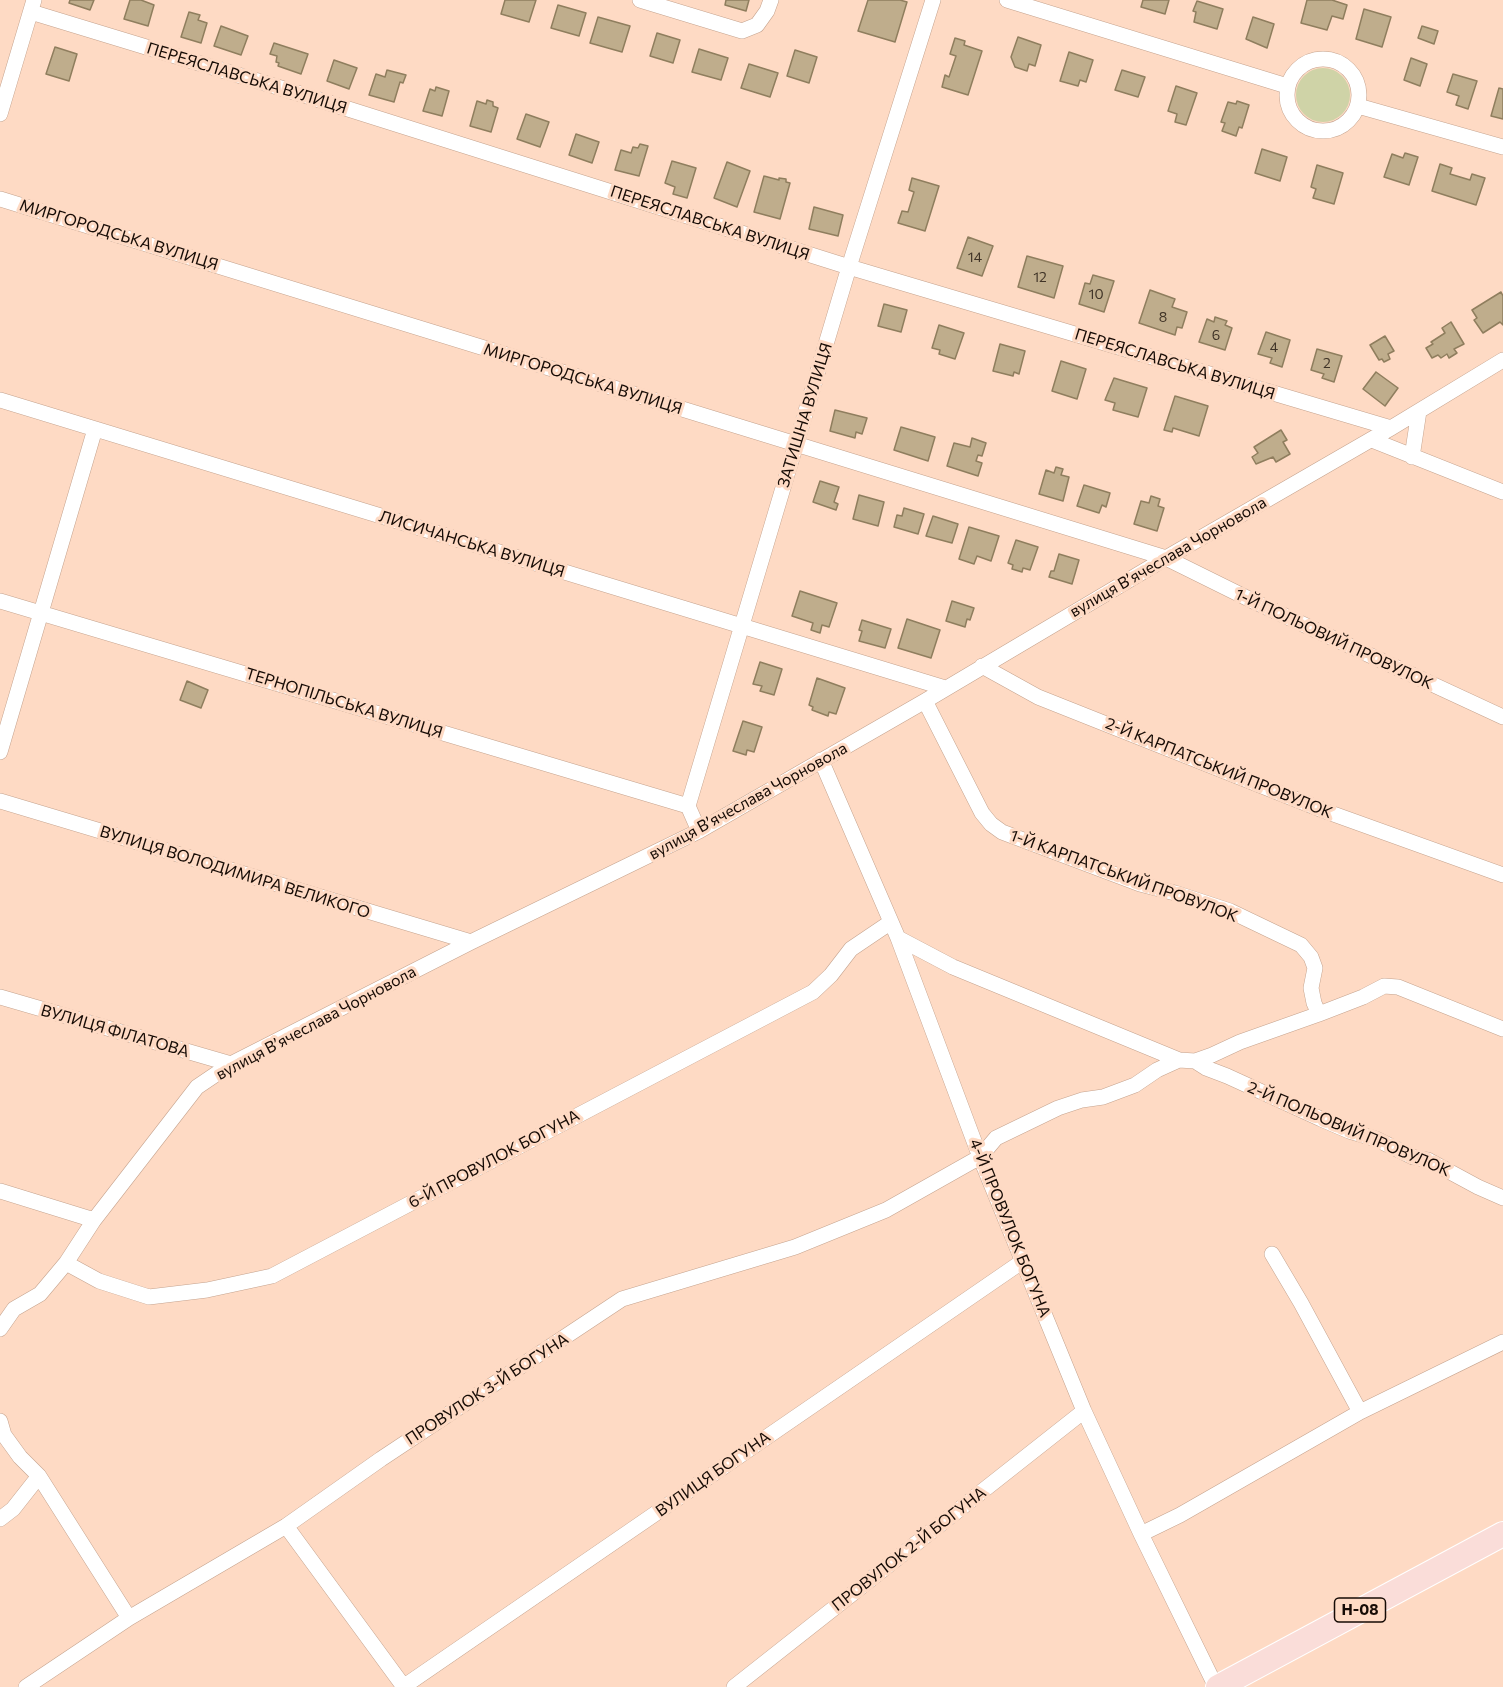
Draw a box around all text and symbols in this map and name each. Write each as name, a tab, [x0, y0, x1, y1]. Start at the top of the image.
street label: ПЕРЕЯСЛАВСЬКА ВУЛИЦЯ	[145, 38, 349, 118]
street label: ПЕРЕЯСЛАВСЬКА ВУЛИЦЯ	[608, 182, 812, 264]
street label: МИРГОРОДСЬКА ВУЛИЦЯ	[17, 196, 221, 274]
house number: 14	[968, 249, 982, 265]
house number: 12	[1033, 269, 1047, 285]
house number: 10	[1088, 286, 1104, 302]
house number: 8	[1159, 309, 1167, 325]
street label: ПЕРЕЯСЛАВСЬКА ВУЛИЦЯ	[1073, 324, 1277, 404]
house number: 6	[1212, 327, 1220, 343]
house number: 4	[1270, 339, 1278, 355]
street label: МИРГОРОДСЬКА ВУЛИЦЯ	[481, 340, 685, 418]
street label: ЗАТИШНА ВУЛИЦЯ	[774, 340, 836, 490]
house number: 2	[1323, 355, 1331, 371]
street label: вулиця Вʼячеслава Чорновола	[1066, 493, 1270, 621]
street label: ЛИСИЧАНСЬКА ВУЛИЦЯ	[377, 507, 567, 581]
street label: 1-Й ПОЛЬОВИЙ ПРОВУЛОК	[1232, 585, 1436, 693]
street label: ТЕРНОПІЛЬСЬКА ВУЛИЦЯ	[243, 664, 445, 742]
street label: 2-Й КАРПАТСЬКИЙ ПРОВУЛОК	[1103, 714, 1335, 822]
street label: вулиця Вʼячеслава Чорновола	[645, 738, 851, 864]
street label: ВУЛИЦЯ ВОЛОДИМИРА ВЕЛИКОГО	[98, 822, 372, 922]
street label: 1-Й КАРПАТСЬКИЙ ПРОВУЛОК	[1007, 826, 1241, 926]
street label: вулиця Вʼячеслава Чорновола	[213, 962, 419, 1084]
street label: ВУЛИЦЯ ФІЛАТОВА	[39, 1001, 191, 1061]
street label: 2-Й ПОЛЬОВИЙ ПРОВУЛОК	[1245, 1077, 1453, 1181]
street label: 6-Й ПРОВУЛОК БОГУНА	[405, 1106, 583, 1212]
street label: 4-Й ПРОВУЛОК БОГУНА	[965, 1136, 1055, 1320]
street label: ПРОВУЛОК 3-Й БОГУНА	[402, 1329, 572, 1449]
street label: ВУЛИЦЯ БОГУНА	[652, 1427, 774, 1521]
street label: ПРОВУЛОК 2-Й БОГУНА	[828, 1483, 990, 1615]
road number: Н-08	[1334, 1598, 1386, 1622]

